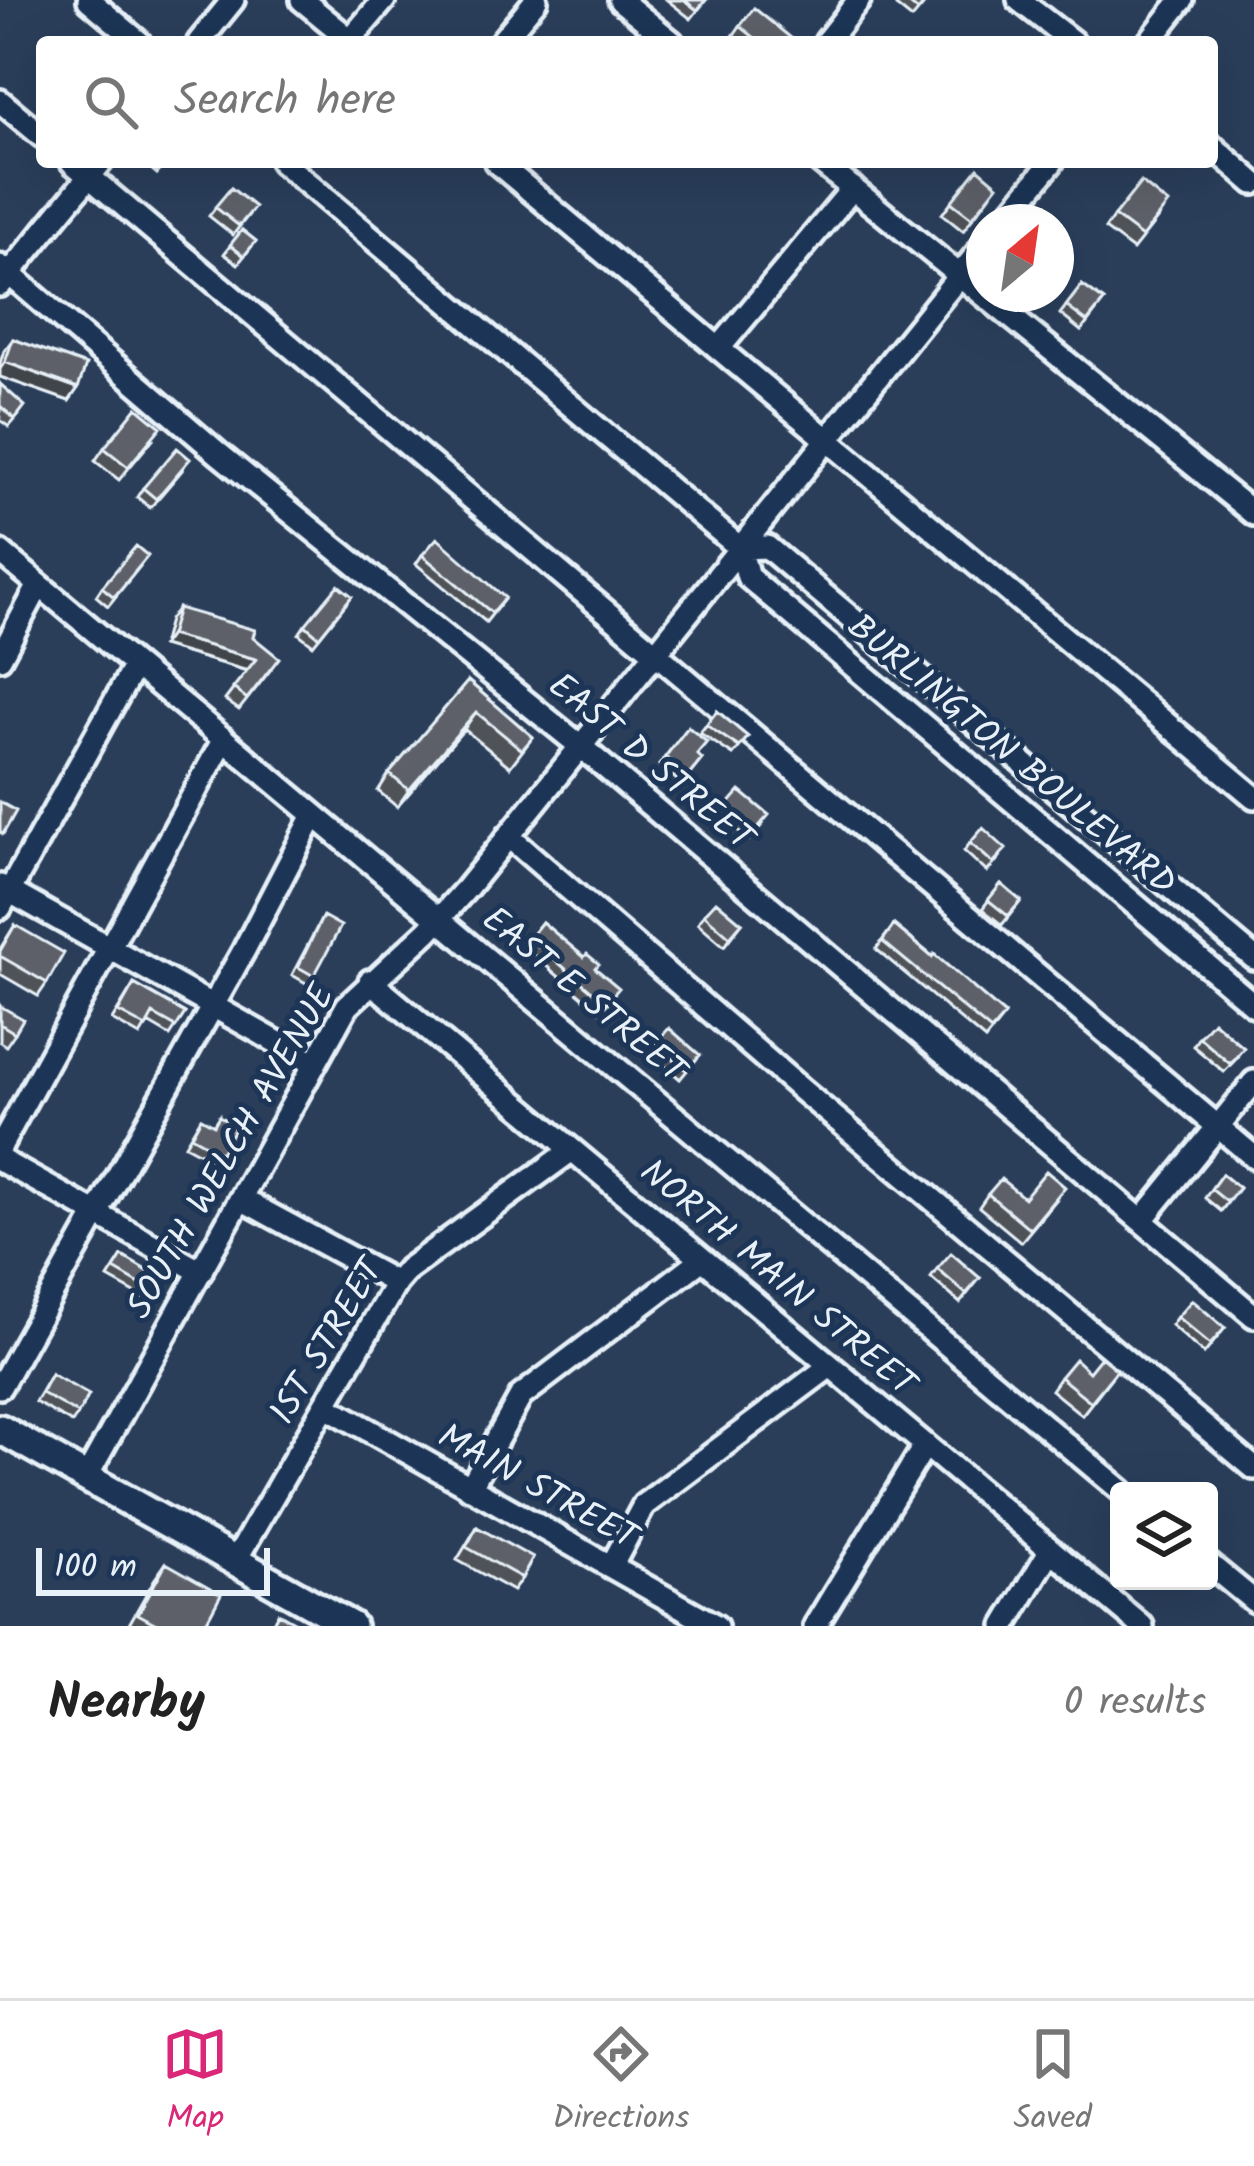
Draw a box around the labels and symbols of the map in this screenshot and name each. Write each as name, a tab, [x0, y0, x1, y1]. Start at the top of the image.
north arrow	[966, 204, 1074, 312]
street label: BURLINGTON BOULEVARD	[834, 601, 1188, 911]
street label: EAST D STREET	[534, 659, 768, 868]
street label: EAST E STREET	[468, 893, 700, 1101]
street label: SOUTH WELCH AVENUE	[113, 973, 352, 1330]
street label: NORTH MAIN STREET	[626, 1146, 930, 1414]
street label: 1ST STREET	[256, 1246, 401, 1436]
street label: MAIN STREET	[427, 1409, 650, 1568]
scale bar	[36, 1542, 270, 1595]

